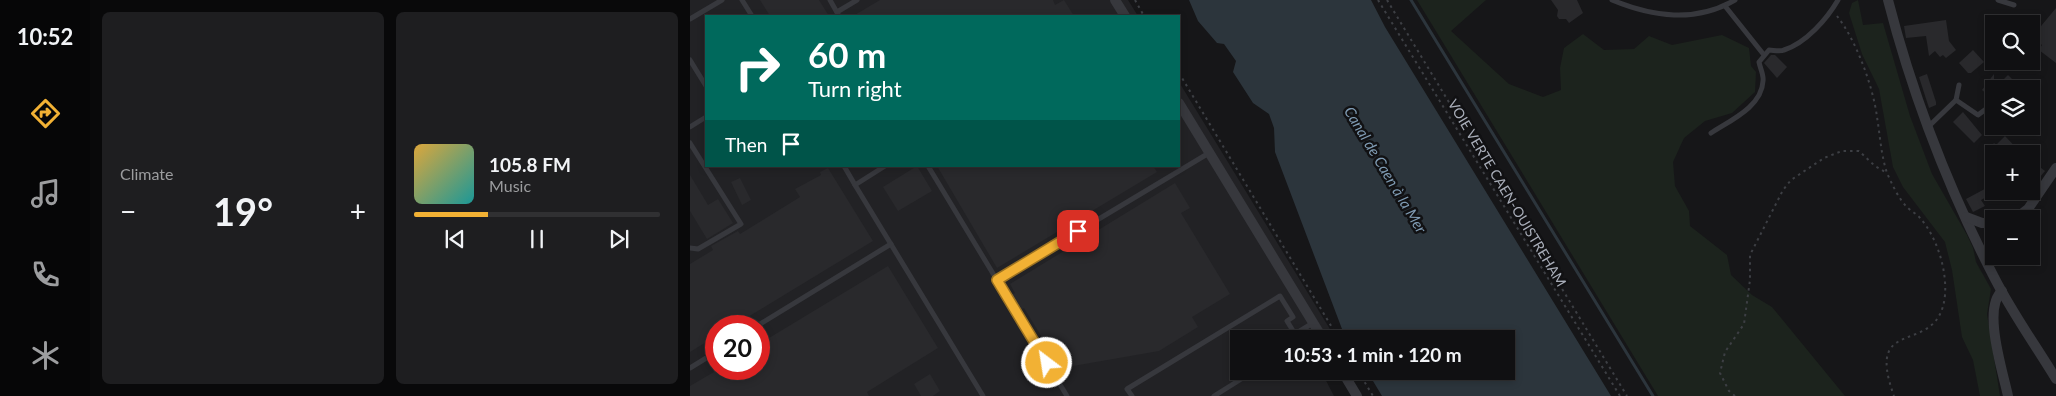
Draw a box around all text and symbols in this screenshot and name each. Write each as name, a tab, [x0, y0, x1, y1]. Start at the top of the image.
map controls	[1985, 15, 2040, 265]
button: search	[1985, 15, 2040, 70]
text: 10:52	[17, 23, 73, 50]
text: 60 m	[808, 33, 886, 75]
icon: right	[725, 35, 790, 100]
text: Turn right	[808, 75, 902, 102]
button: layers	[1985, 80, 2040, 135]
icon: directions	[28, 96, 63, 131]
street label: VOIE VERTE CAEN-OUISTREHAM	[1445, 96, 1570, 290]
water label: Canal de Caen à la Mer	[1341, 103, 1431, 237]
icon: arrive	[777, 130, 805, 158]
text: Then	[725, 133, 767, 156]
button: +	[1985, 145, 2040, 200]
text: 105.8 FM	[489, 153, 571, 176]
text: Climate	[120, 164, 173, 183]
icon: music	[28, 176, 63, 211]
text: Music	[489, 176, 531, 195]
text: 19°	[213, 188, 273, 234]
text: −	[120, 194, 136, 228]
text: +	[350, 194, 366, 228]
pin	[1057, 210, 1099, 252]
button: −	[1985, 210, 2040, 265]
icon: arrive	[1064, 217, 1092, 245]
icon: previous	[441, 225, 469, 253]
icon: pause	[523, 225, 551, 253]
icon: next	[605, 225, 633, 253]
icon: phone	[28, 257, 63, 292]
speed limit sign: 20	[705, 315, 770, 380]
position arrow	[1020, 336, 1072, 388]
icon: climate	[28, 338, 63, 373]
text: 10:53 · 1 min · 120 m	[1283, 343, 1462, 366]

